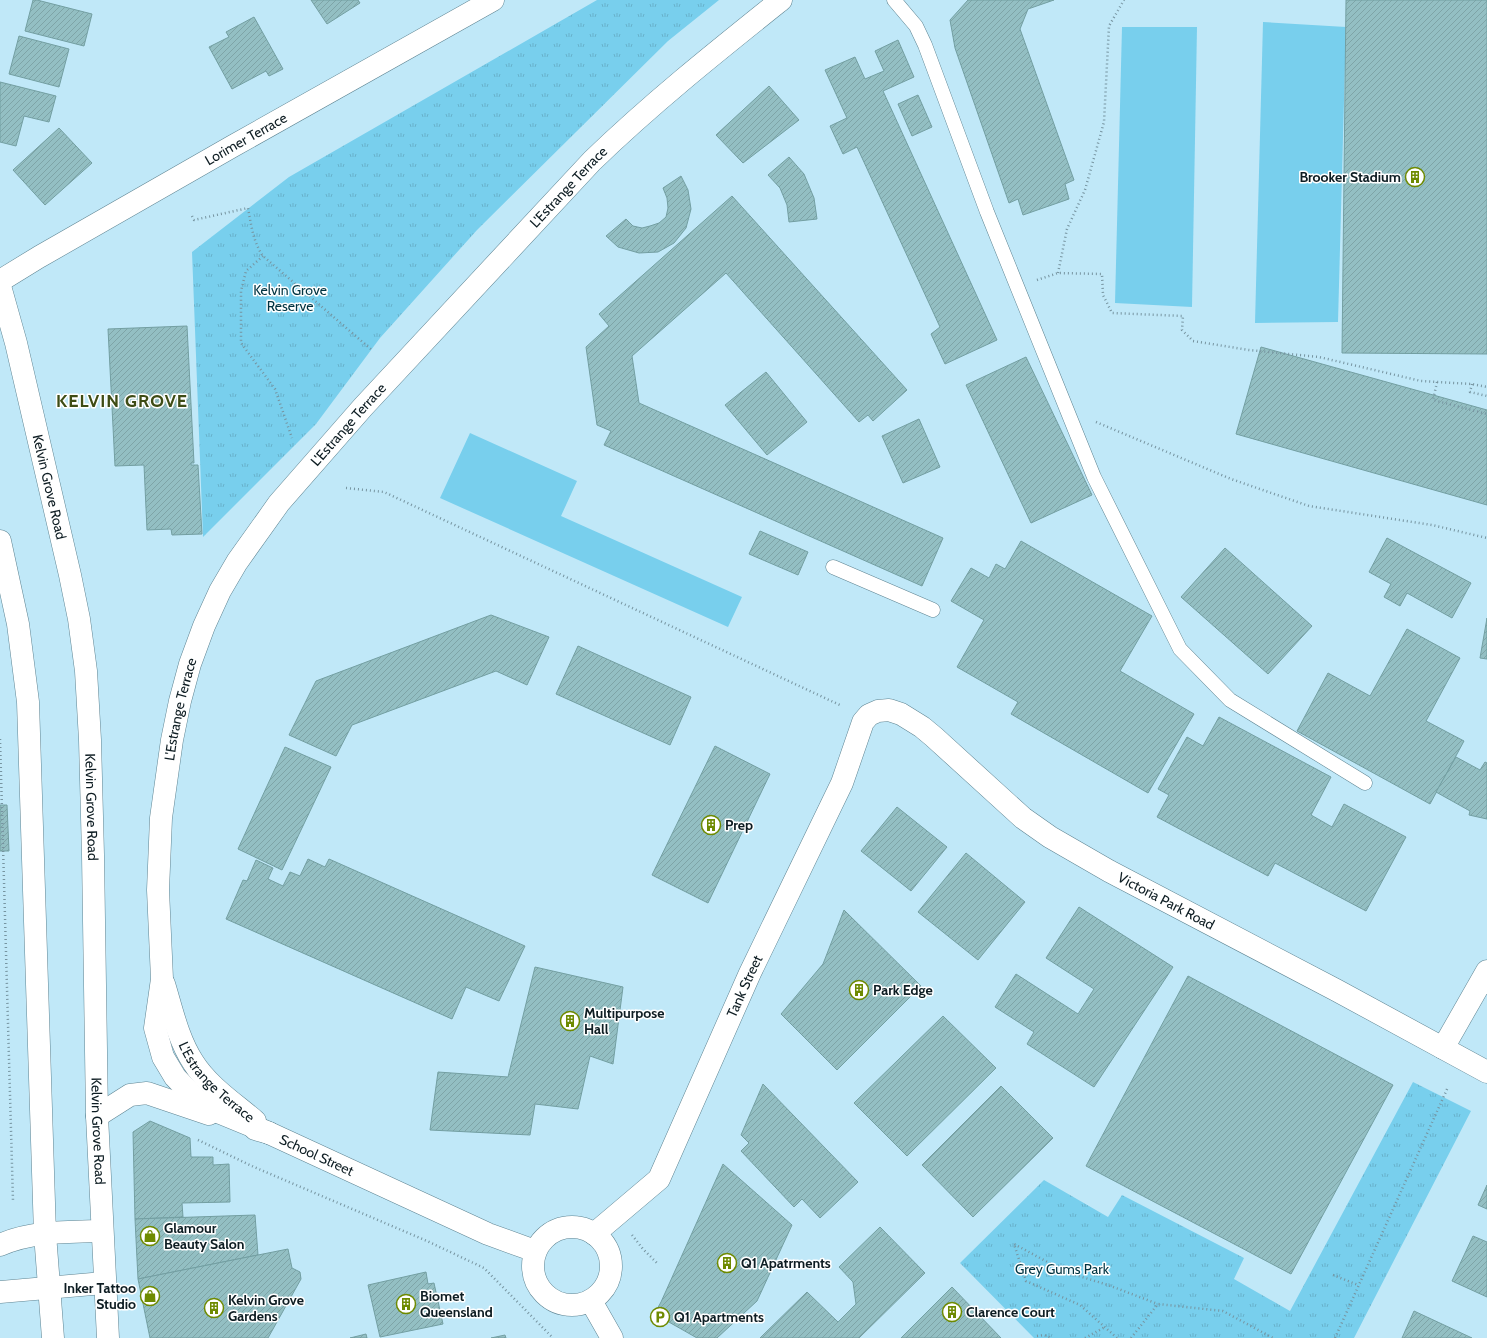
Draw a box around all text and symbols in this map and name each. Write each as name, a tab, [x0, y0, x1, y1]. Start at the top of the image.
street label: Lorimer Terrace	[202, 109, 290, 169]
street label: L'Estrange Terrace	[526, 142, 611, 231]
building icon: Brooker Stadium	[1404, 166, 1426, 188]
place label: Brooker Stadium	[1299, 168, 1401, 186]
park label: Kelvin Grove Reserve	[253, 281, 327, 315]
street label: L'Estrange Terrace	[307, 379, 390, 470]
district label: KELVIN GROVE	[56, 390, 188, 412]
street label: Kelvin Grove Road	[29, 433, 70, 541]
street label: L'Estrange Terrace	[160, 655, 201, 762]
street label: Kelvin Grove Road	[81, 753, 102, 861]
building icon: Prep	[700, 814, 722, 836]
place label: Prep	[725, 816, 753, 834]
street label: Victoria Park Road	[1115, 868, 1218, 934]
street label: Tank Street	[723, 952, 766, 1020]
building icon: Park Edge	[848, 979, 870, 1001]
place label: Park Edge	[873, 981, 933, 999]
place label: Multipurpose Hall	[584, 1004, 665, 1038]
building icon: Multipurpose Hall	[559, 1010, 581, 1032]
street label: L'Estrange Terrace	[174, 1039, 259, 1126]
street label: Kelvin Grove Road	[87, 1077, 109, 1185]
street label: School Street	[277, 1130, 357, 1180]
place label: Glamour Beauty Salon	[164, 1219, 245, 1253]
shop icon: Glamour Beauty Salon	[139, 1225, 161, 1247]
building icon: Q1 Apatrments	[716, 1252, 738, 1274]
place label: Q1 Apatrments	[741, 1254, 831, 1272]
park label: Grey Gums Park	[1015, 1260, 1110, 1278]
place label: Inker Tattoo Studio	[64, 1279, 136, 1313]
shop icon: Inker Tattoo Studio	[139, 1285, 161, 1307]
place label: Biomet Queensland	[420, 1287, 493, 1321]
place label: Kelvin Grove Gardens	[228, 1291, 304, 1325]
building icon: Biomet Queensland	[395, 1293, 417, 1315]
building icon: Kelvin Grove Gardens	[203, 1297, 225, 1319]
building icon: Clarence Court	[941, 1301, 963, 1323]
place label: Clarence Court	[966, 1303, 1055, 1321]
parking icon: Q1 Apartments	[649, 1306, 671, 1328]
place label: Q1 Apartments	[674, 1308, 764, 1326]

